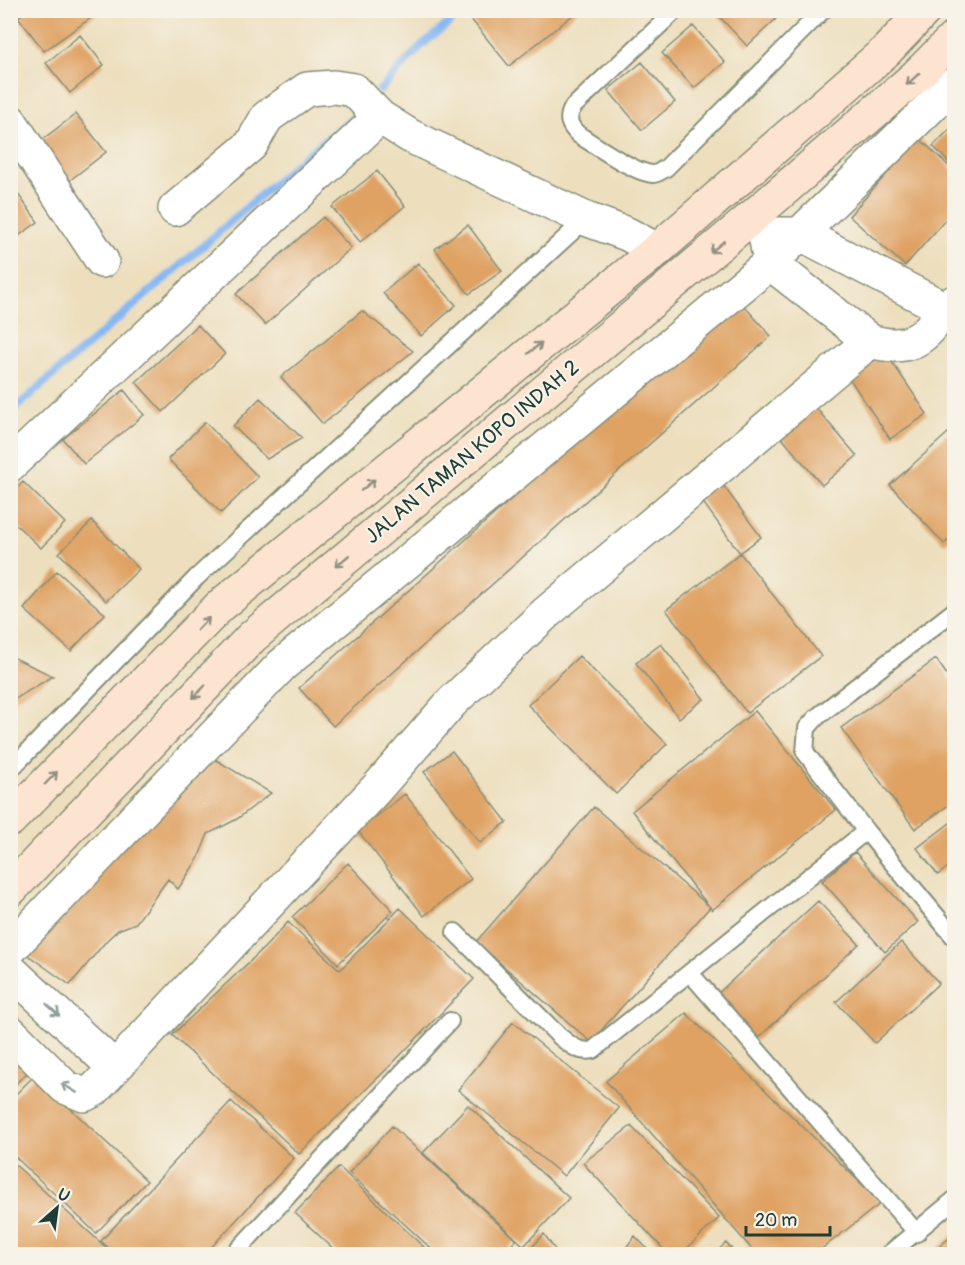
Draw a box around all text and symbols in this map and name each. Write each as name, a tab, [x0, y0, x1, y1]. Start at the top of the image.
one-way arrow	[906, 72, 921, 86]
one-way arrow	[709, 240, 725, 253]
one-way arrow	[527, 341, 543, 354]
street label: JALAN TAMAN KOPO INDAH 2	[359, 354, 585, 550]
one-way arrow	[360, 478, 376, 491]
one-way arrow	[335, 554, 350, 568]
one-way arrow	[195, 616, 210, 631]
one-way arrow	[191, 685, 206, 700]
one-way arrow	[44, 771, 59, 786]
one-way arrow	[46, 1003, 61, 1018]
one-way arrow	[61, 1082, 78, 1094]
north arrow	[27, 1178, 87, 1238]
text: U	[54, 1184, 73, 1207]
scale bar	[746, 1199, 830, 1237]
text: 20 m	[755, 1209, 797, 1232]

